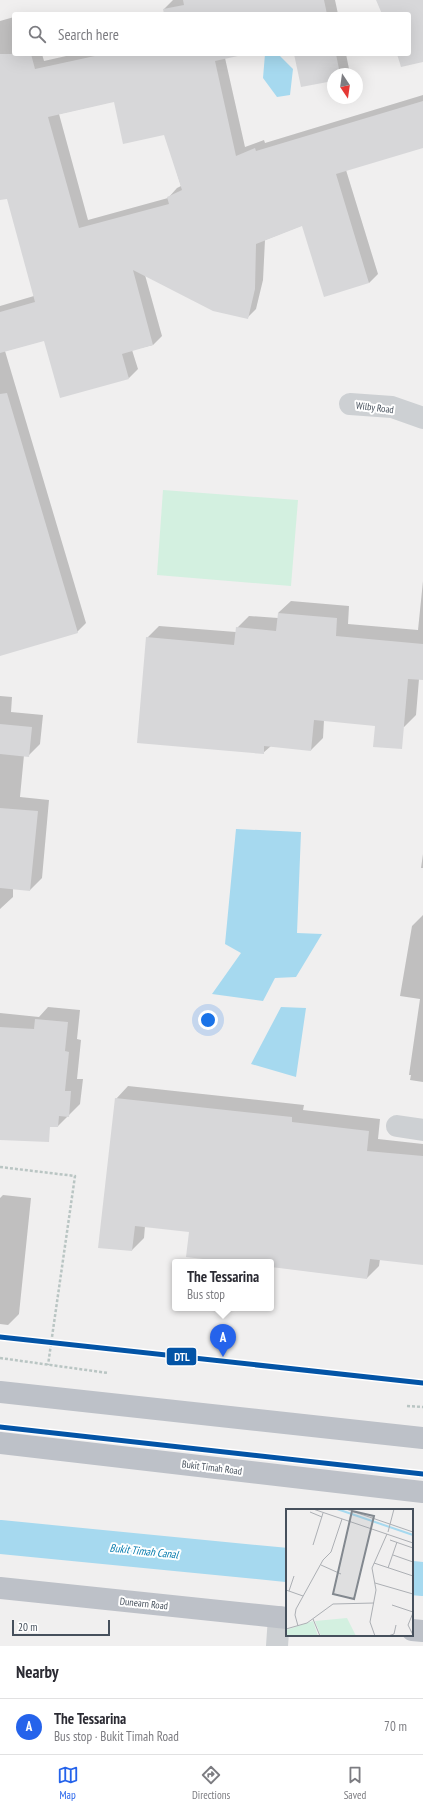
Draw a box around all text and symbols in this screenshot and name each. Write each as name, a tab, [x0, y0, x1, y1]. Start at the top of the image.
search box	[12, 12, 411, 56]
icon: search	[26, 23, 48, 45]
text: Search here	[58, 25, 119, 44]
north arrow	[327, 68, 363, 104]
street label: Wilby Road	[355, 399, 395, 416]
your location	[198, 1010, 218, 1030]
popup	[172, 1259, 274, 1311]
text: The Tessarina	[187, 1267, 259, 1286]
text: Bus stop	[187, 1286, 225, 1303]
pin: A	[210, 1324, 236, 1357]
line badge: DTL	[166, 1347, 197, 1366]
text: DTL	[174, 1350, 190, 1364]
street label: Bukit Timah Road	[181, 1457, 243, 1478]
inset map	[286, 1509, 413, 1636]
water label: Bukit Timah Canal	[109, 1540, 180, 1562]
street label: Dunearn Road	[119, 1595, 169, 1612]
scale bar	[12, 1618, 110, 1637]
text: 20 m	[18, 1620, 37, 1634]
text: Nearby	[16, 1661, 59, 1683]
text: The Tessarina	[54, 1709, 126, 1728]
text: A	[26, 1718, 32, 1735]
text: 70 m	[384, 1718, 407, 1735]
text: Bus stop · Bukit Timah Road	[54, 1728, 179, 1745]
tab: Map	[57, 1764, 79, 1802]
tab: Directions	[192, 1764, 230, 1802]
tab: Saved	[344, 1764, 366, 1802]

